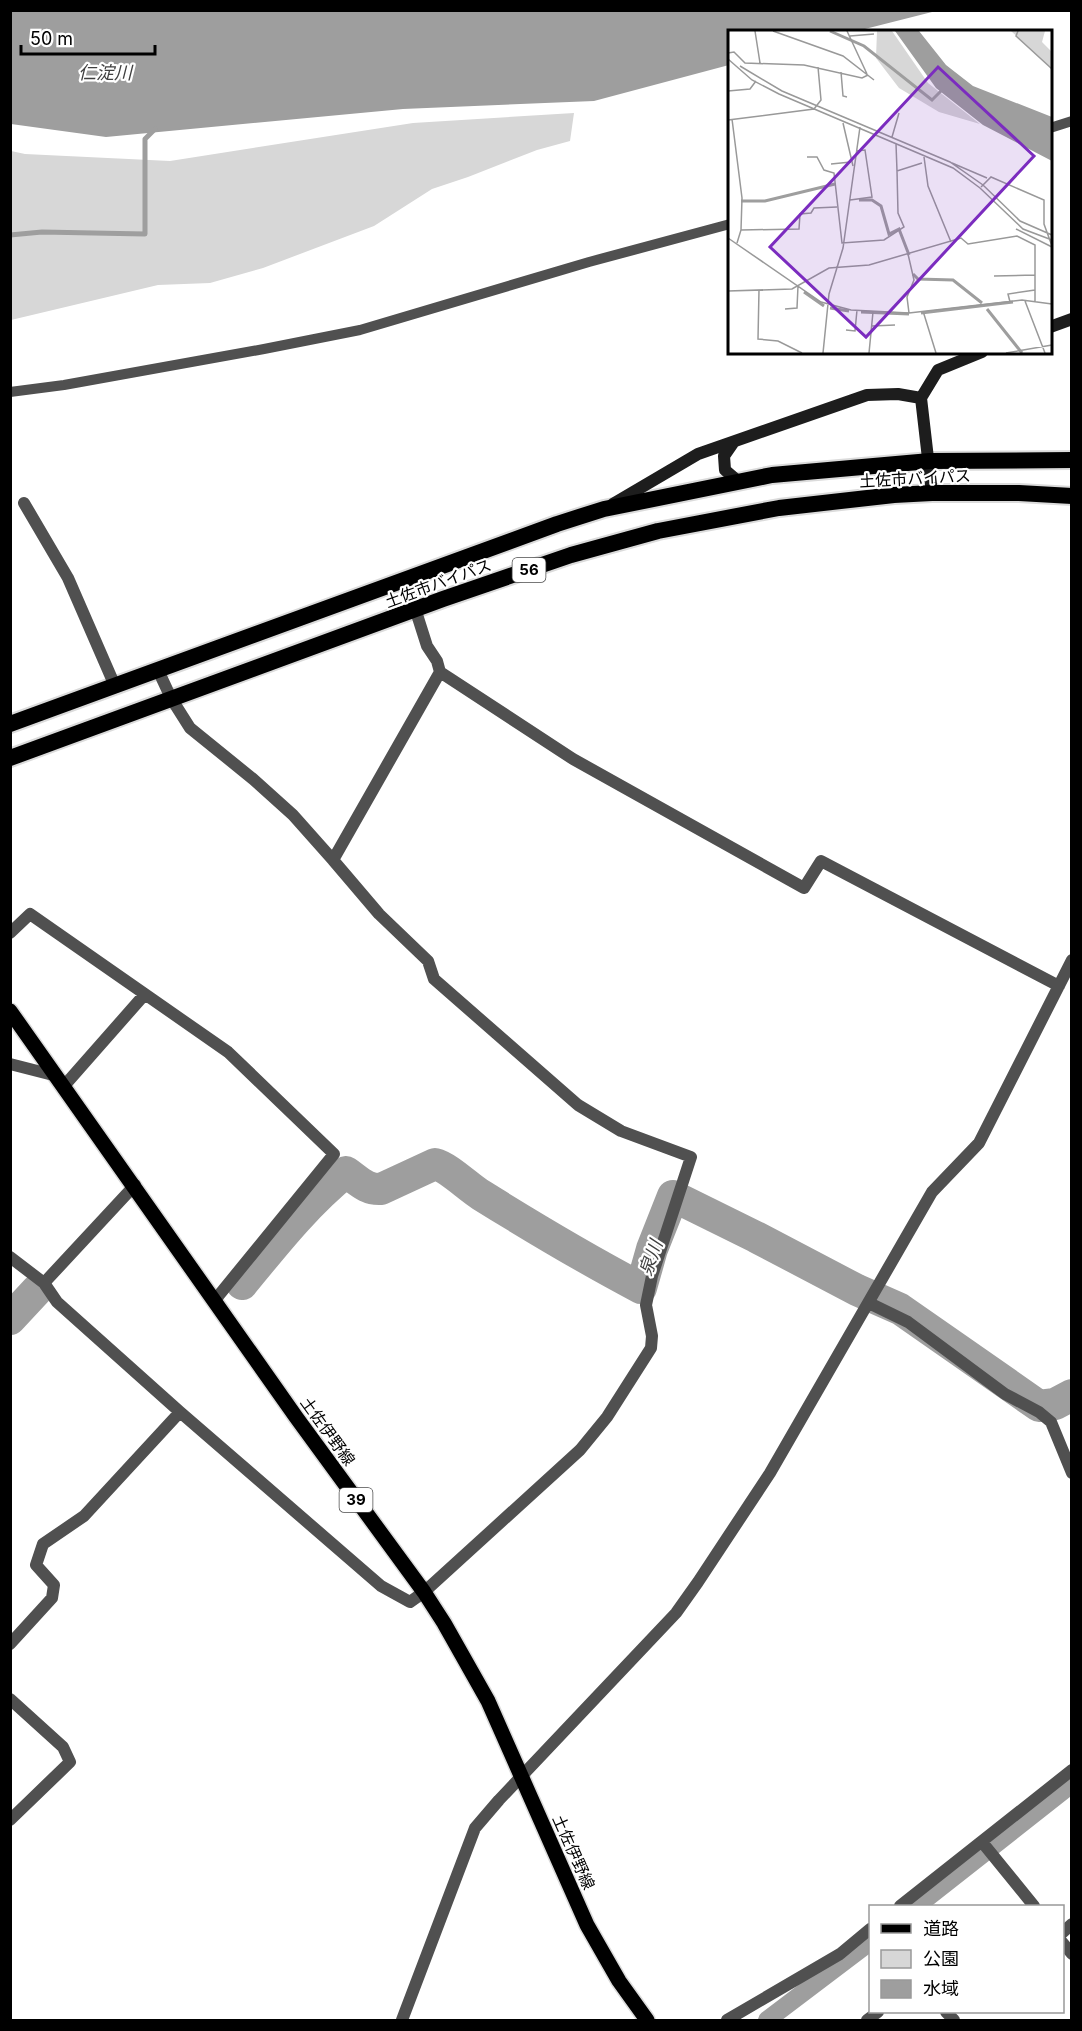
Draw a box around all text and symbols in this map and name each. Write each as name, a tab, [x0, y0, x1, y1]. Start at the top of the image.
scale bar	[21, 18, 154, 56]
text: 50 m	[30, 28, 73, 49]
inset map	[728, 30, 1052, 354]
water label: 仁淀川	[78, 62, 134, 83]
street label: 土佐市バイパス	[859, 465, 971, 491]
street label: 土佐市バイパス	[382, 555, 494, 611]
road number: 56	[512, 558, 546, 582]
water label: 泉川	[635, 1236, 667, 1278]
street label: 土佐伊野線	[296, 1393, 360, 1469]
road number: 39	[340, 1488, 372, 1512]
street label: 土佐伊野線	[549, 1811, 599, 1893]
legend	[869, 1905, 1064, 2013]
text: 道路	[923, 1918, 959, 1939]
text: 公園	[923, 1948, 959, 1969]
text: 水域	[923, 1978, 959, 1999]

